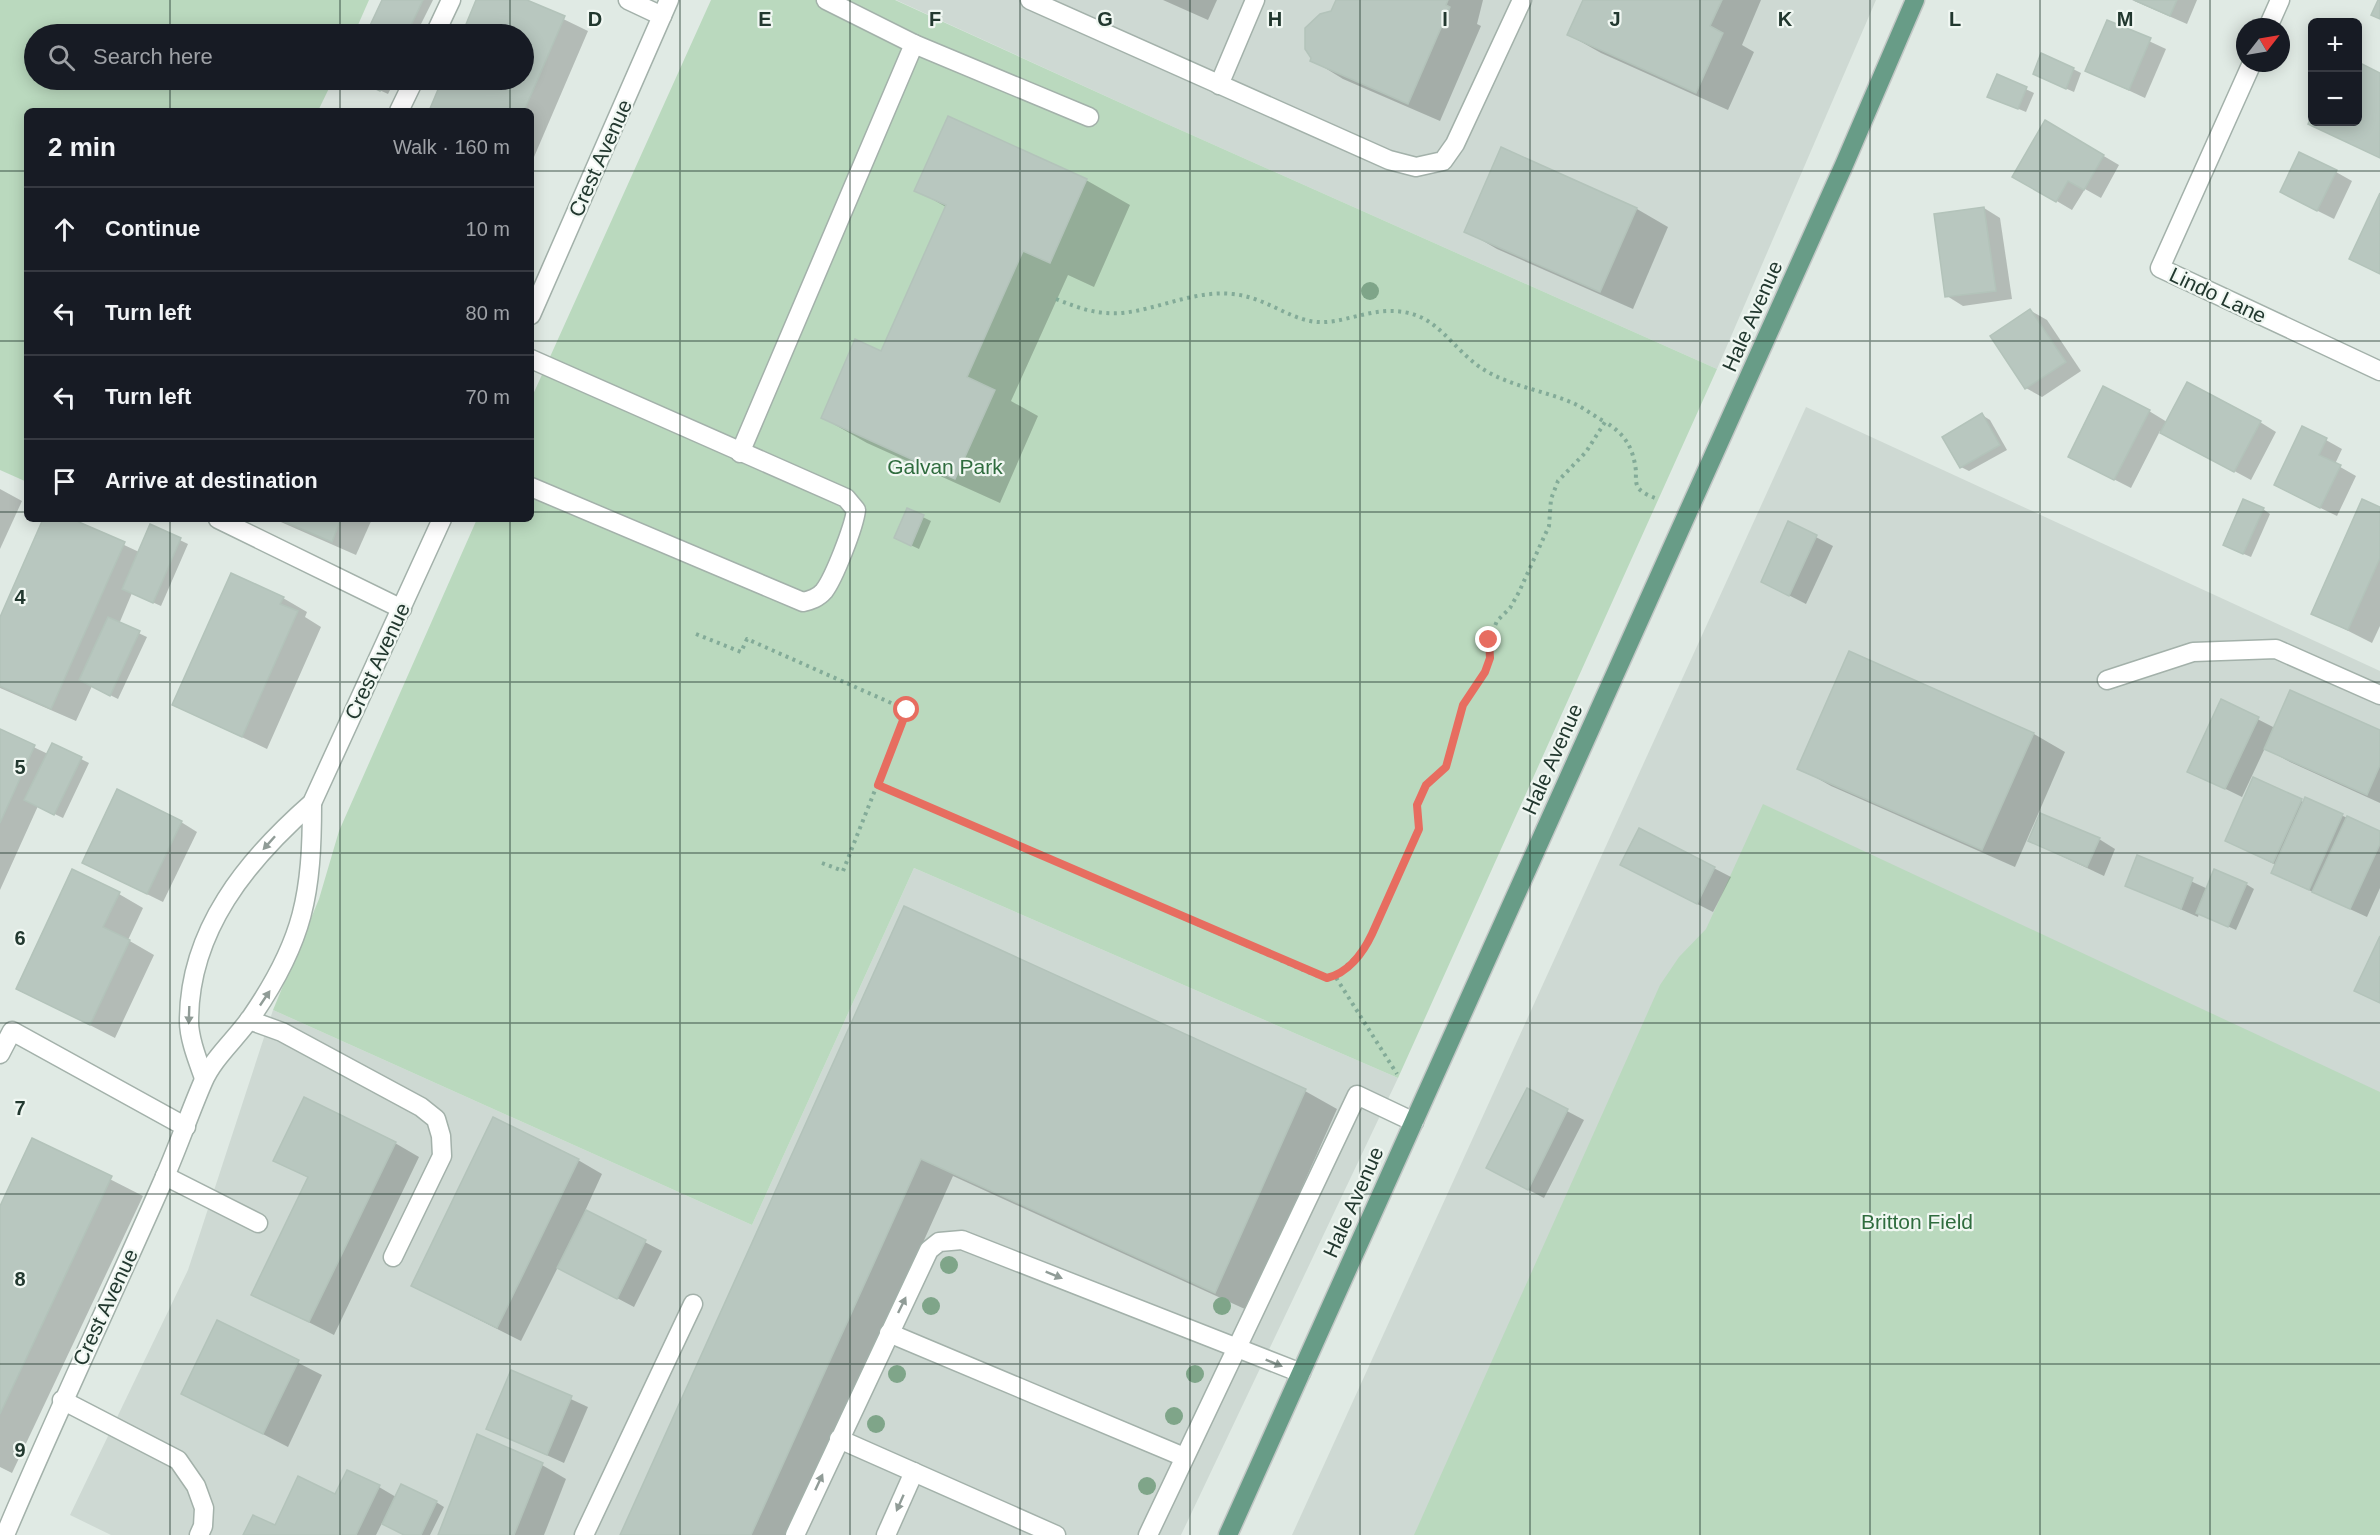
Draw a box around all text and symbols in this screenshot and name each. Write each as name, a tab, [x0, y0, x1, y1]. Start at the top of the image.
text: D	[588, 8, 602, 30]
text: E	[758, 8, 772, 30]
text: F	[929, 8, 941, 30]
text: G	[1097, 8, 1113, 30]
text: H	[1268, 8, 1282, 30]
text: I	[1442, 8, 1448, 30]
text: J	[1609, 8, 1621, 30]
text: K	[1778, 8, 1793, 30]
text: L	[1949, 8, 1961, 30]
text: M	[2117, 8, 2133, 30]
north arrow	[2236, 18, 2290, 72]
map controls	[2308, 18, 2362, 126]
button: +	[2308, 18, 2362, 72]
search box	[24, 24, 534, 90]
icon: search	[45, 41, 78, 74]
text: Search here	[93, 44, 213, 69]
button: −	[2308, 72, 2362, 126]
street label: Crest Avenue	[564, 96, 636, 220]
text: 2 min	[48, 132, 116, 162]
text: Walk · 160 m	[393, 136, 510, 158]
icon: ahead	[48, 213, 81, 246]
text: Continue	[105, 216, 200, 241]
text: 10 m	[466, 218, 510, 240]
street label: Hale Avenue	[1717, 257, 1787, 375]
street label: Lindo Lane	[2166, 263, 2270, 327]
icon: left	[48, 297, 81, 330]
text: Turn left	[105, 300, 191, 325]
text: 80 m	[466, 302, 510, 324]
icon: left	[48, 381, 81, 414]
text: Turn left	[105, 384, 191, 409]
text: 70 m	[466, 386, 510, 408]
park label: Galvan Park	[887, 455, 1003, 478]
icon: arrive	[48, 465, 81, 498]
text: Arrive at destination	[105, 468, 318, 493]
text: 4	[14, 586, 26, 608]
street label: Crest Avenue	[340, 599, 414, 723]
route end	[1475, 626, 1501, 652]
route start	[893, 696, 919, 722]
street label: Hale Avenue	[1517, 700, 1587, 818]
text: 5	[14, 756, 26, 778]
one-way arrow	[263, 835, 276, 850]
text: 6	[14, 927, 26, 949]
one-way arrow	[259, 990, 270, 1006]
one-way arrow	[185, 1006, 194, 1025]
text: 7	[14, 1097, 26, 1119]
street label: Hale Avenue	[1318, 1143, 1388, 1261]
park label: Britton Field	[1861, 1210, 1973, 1233]
street label: Crest Avenue	[68, 1245, 142, 1369]
text: 8	[14, 1268, 26, 1290]
one-way arrow	[1045, 1270, 1063, 1280]
one-way arrow	[898, 1297, 907, 1314]
one-way arrow	[1265, 1358, 1283, 1368]
text: 9	[14, 1439, 26, 1461]
one-way arrow	[815, 1473, 824, 1490]
one-way arrow	[895, 1495, 905, 1513]

